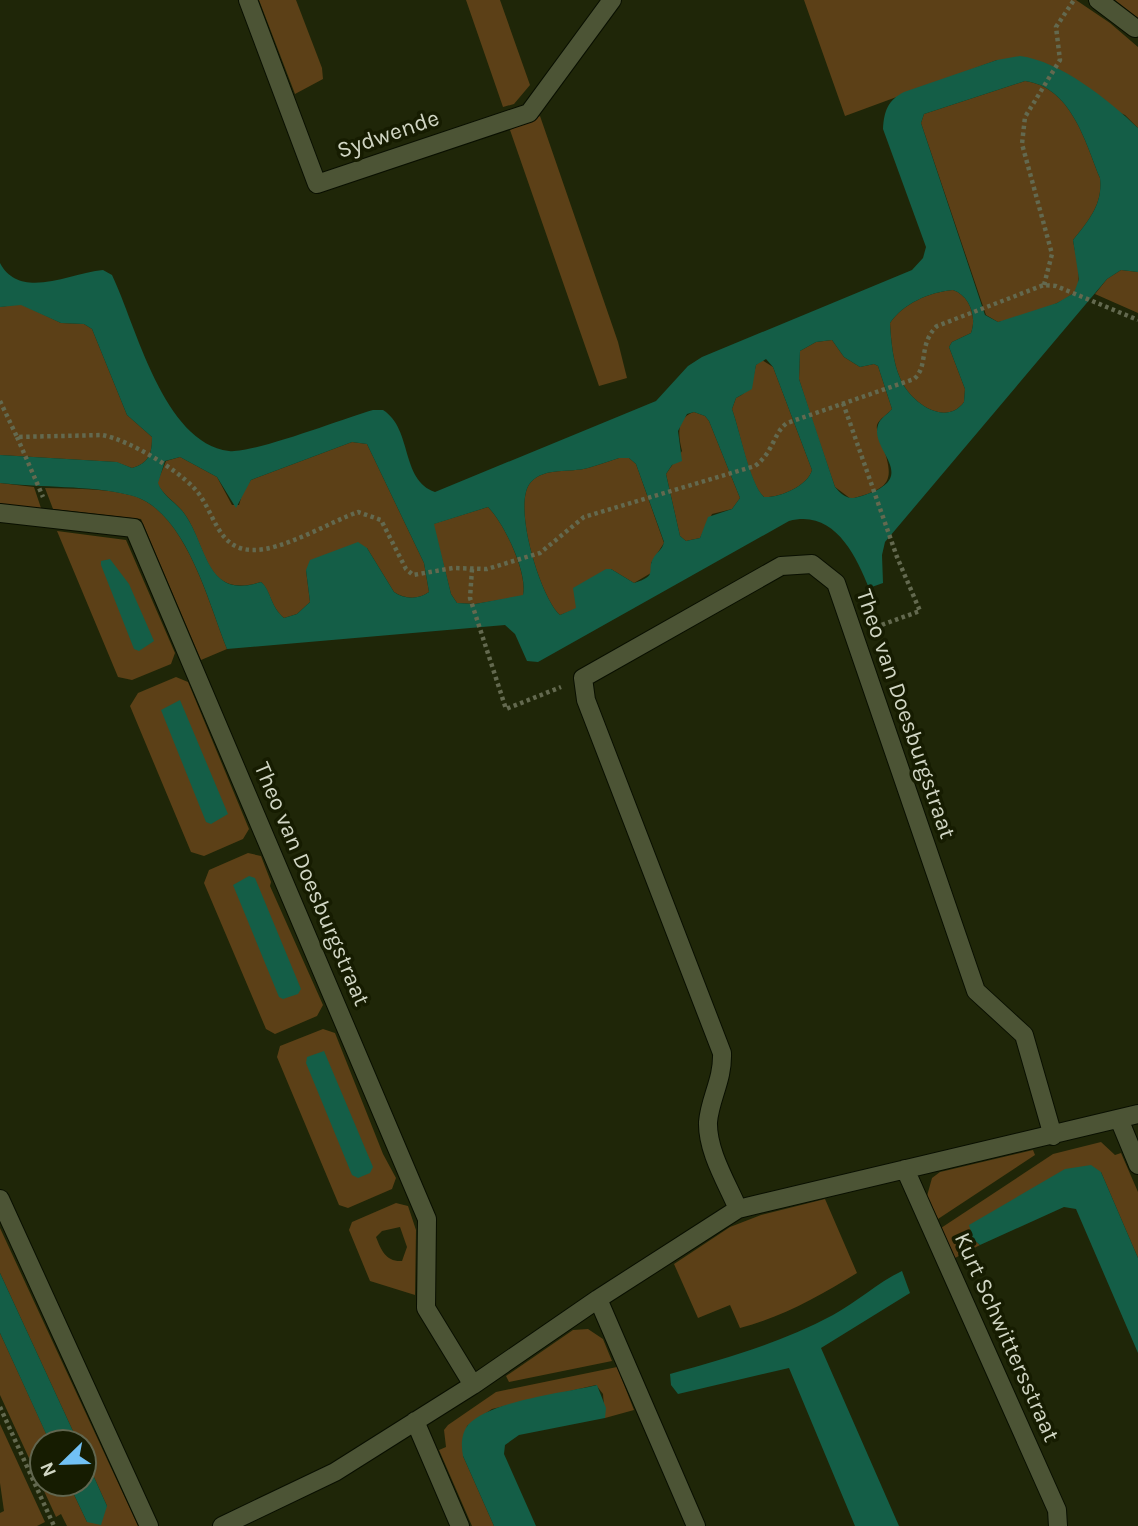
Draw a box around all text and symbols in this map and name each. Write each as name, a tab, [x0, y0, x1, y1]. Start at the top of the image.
street label: Sydwende	[333, 104, 443, 164]
street label: Theo van Doesburgstraat	[851, 586, 962, 843]
street label: Theo van Doesburgstraat	[248, 758, 376, 1010]
street label: Kurt Schwittersstraat	[949, 1228, 1065, 1446]
north arrow	[28, 1428, 98, 1498]
text: N	[35, 1459, 61, 1480]

